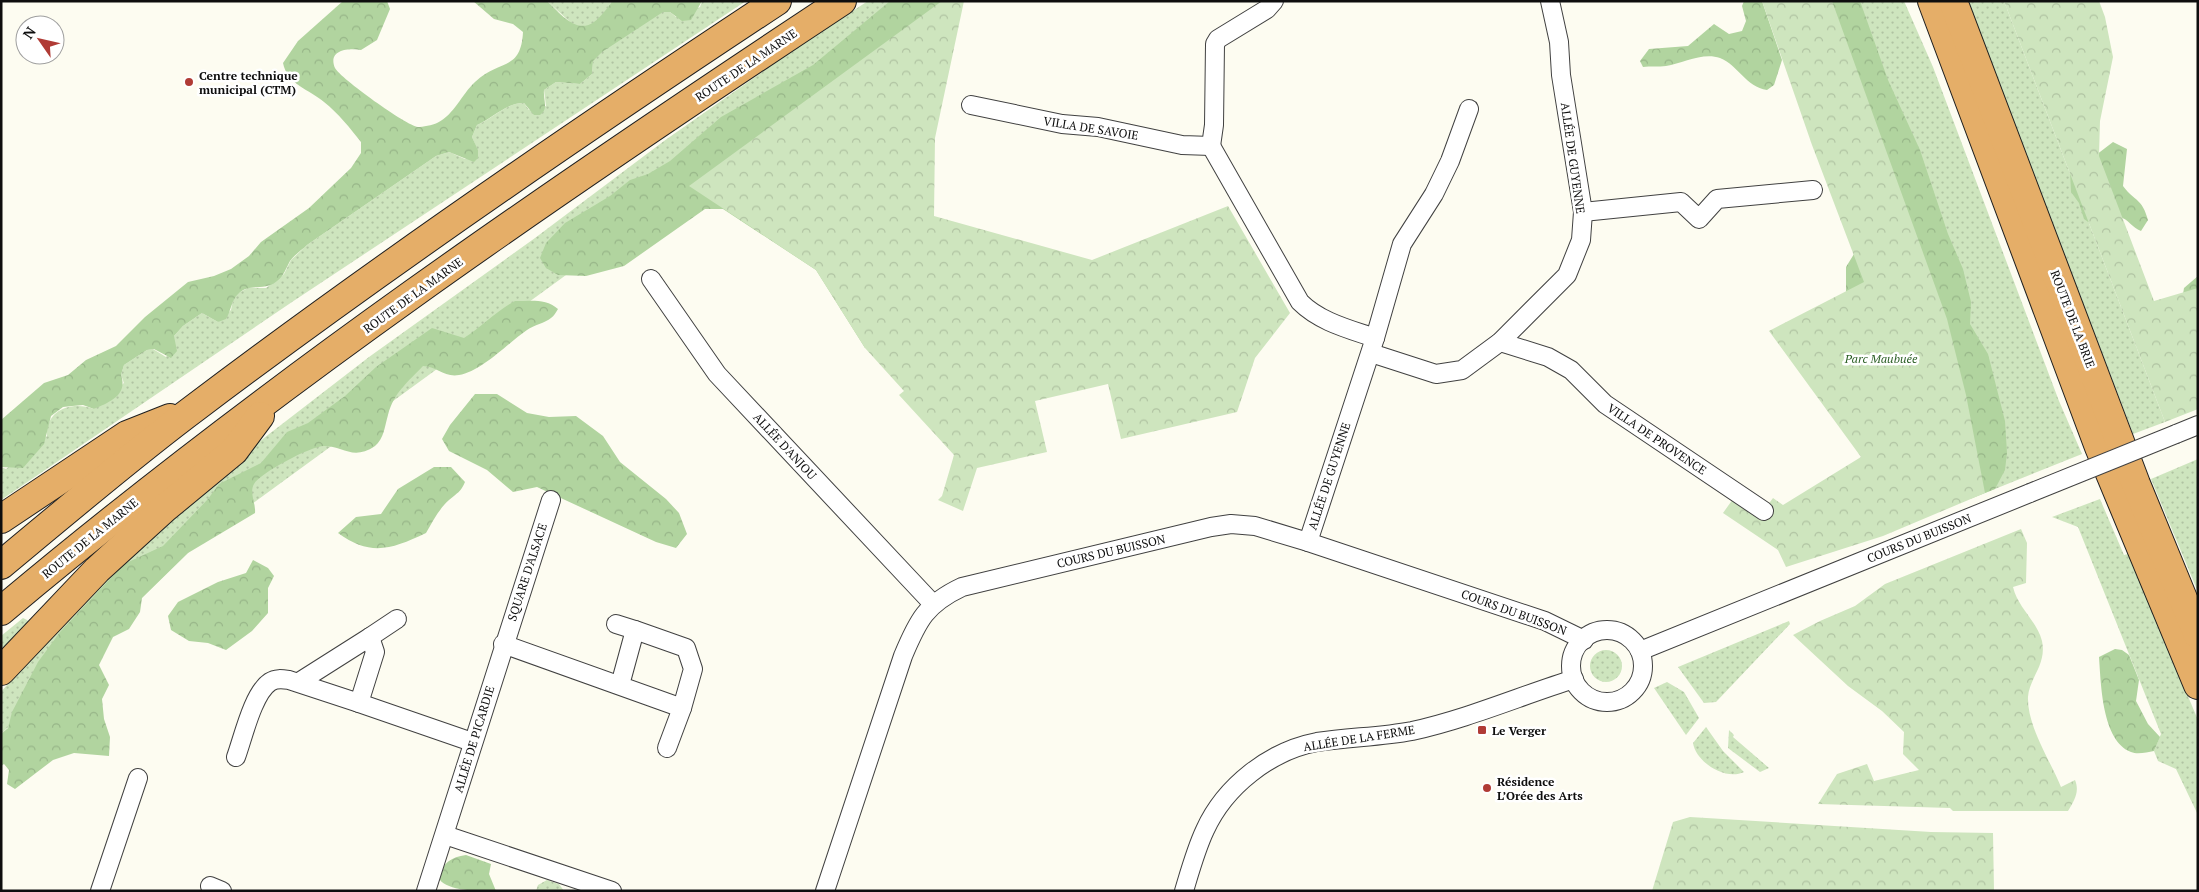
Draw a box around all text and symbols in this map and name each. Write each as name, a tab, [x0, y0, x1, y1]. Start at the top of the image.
north arrow	[15, 15, 65, 65]
text: N	[18, 22, 40, 42]
street label: ROUTE DE LA MARNE	[692, 25, 800, 105]
place label: Centre technique municipal (CTM)	[199, 68, 298, 97]
marker: Centre technique municipal (CTM)	[183, 76, 195, 88]
street label: ALLÉE DE GUYENNE	[1558, 101, 1588, 215]
street label: VILLA DE SAVOIE	[1042, 113, 1140, 143]
street label: ROUTE DE LA MARNE	[360, 254, 466, 336]
street label: ROUTE DE LA BRIE	[2047, 268, 2099, 370]
park label: Parc Maubuée	[1844, 351, 1918, 366]
street label: VILLA DE PROVENCE	[1605, 400, 1709, 478]
street label: ALLÉE D'ANJOU	[750, 410, 820, 482]
street label: ALLÉE DE GUYENNE	[1305, 420, 1353, 532]
street label: ROUTE DE LA MARNE	[39, 495, 141, 581]
street label: COURS DU BUISSON	[1865, 510, 1973, 566]
street label: SQUARE D'ALSACE	[504, 521, 550, 623]
street label: COURS DU BUISSON	[1055, 531, 1167, 571]
street label: COURS DU BUISSON	[1459, 586, 1569, 638]
street label: ALLÉE DE PICARDIE	[451, 684, 497, 794]
street label: ALLÉE DE LA FERME	[1302, 722, 1416, 754]
place label: Le Verger	[1492, 723, 1547, 738]
marker: Le Verger	[1476, 724, 1488, 736]
place label: Résidence L’Orée des Arts	[1497, 774, 1583, 803]
marker: Résidence L’Orée des Arts	[1481, 782, 1493, 794]

